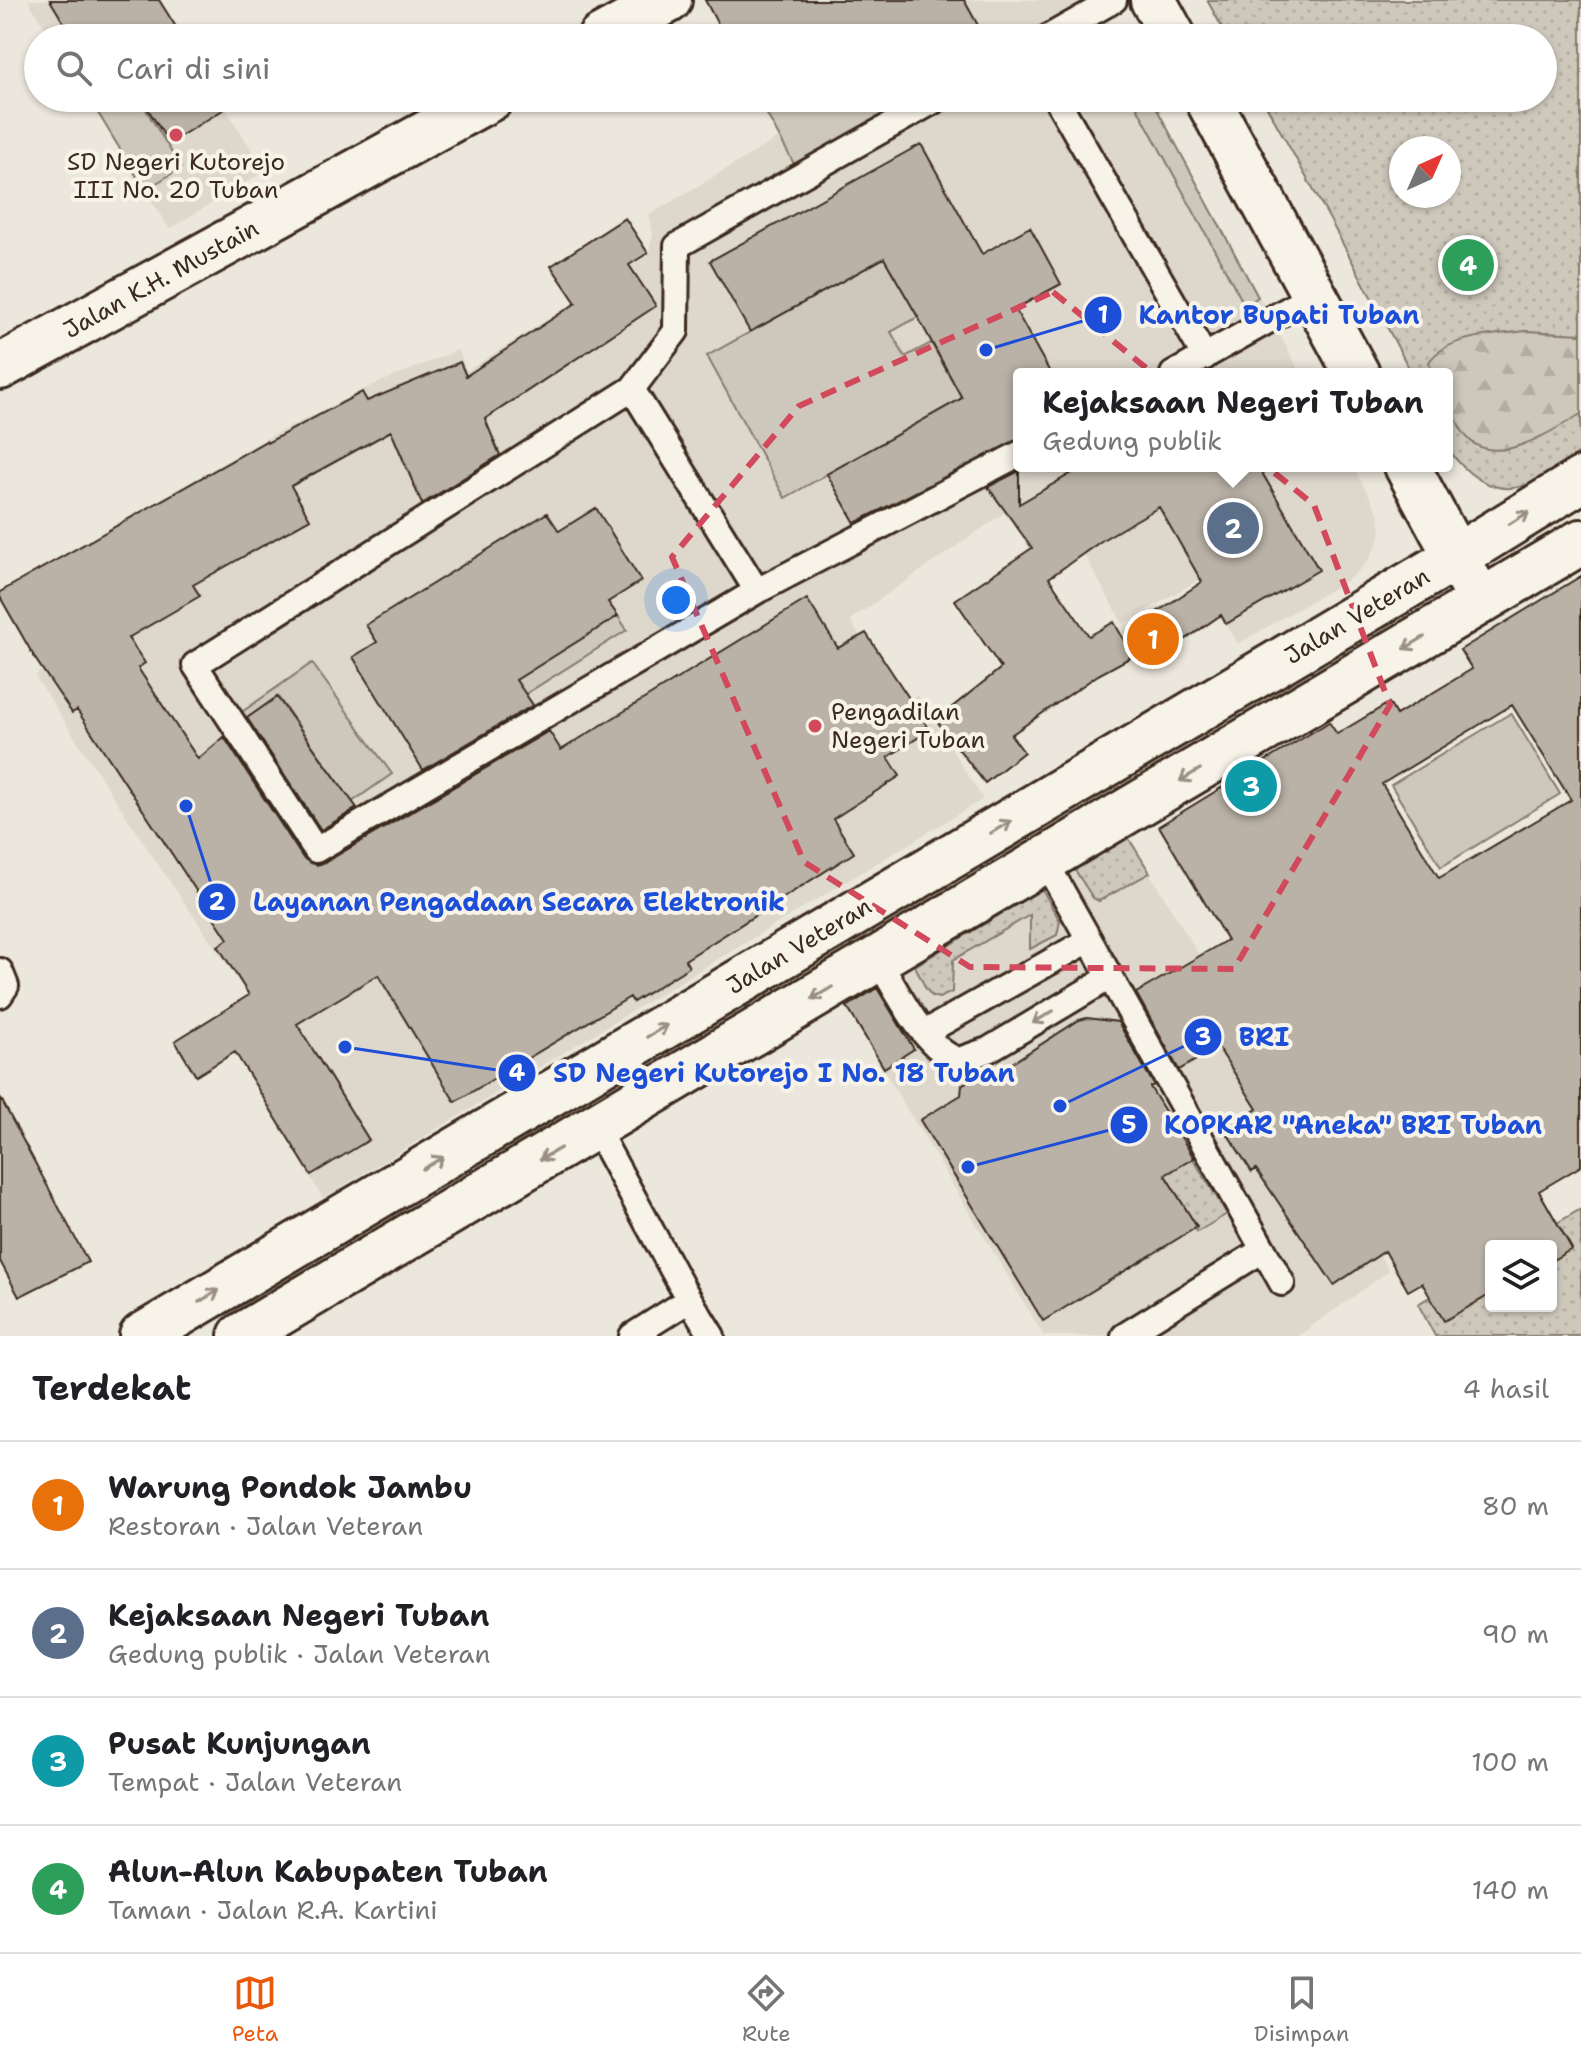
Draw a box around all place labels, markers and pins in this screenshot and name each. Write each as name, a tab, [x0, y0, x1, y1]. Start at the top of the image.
marker: SD Negeri Kutorejo III No. 20 Tuban	[167, 126, 185, 144]
place label: SD Negeri Kutorejo III No. 20 Tuban	[67, 146, 285, 206]
pin: 4	[1442, 235, 1494, 295]
callout: Kantor Bupati Tuban	[1083, 290, 1436, 340]
pin: 2	[1207, 498, 1259, 558]
pin: 1	[1127, 609, 1179, 669]
place label: Pengadilan Negeri Tuban	[831, 696, 985, 756]
marker: Pengadilan Negeri Tuban	[806, 717, 824, 735]
pin: 3	[1225, 756, 1277, 816]
callout: Layanan Pengadaan Secara Elektronik	[197, 877, 801, 927]
callout: BRI	[1183, 1012, 1305, 1062]
callout: SD Negeri Kutorejo I No. 18 Tuban	[497, 1048, 1031, 1098]
callout: KOPKAR "Aneka" BRI Tuban	[1109, 1100, 1558, 1150]

